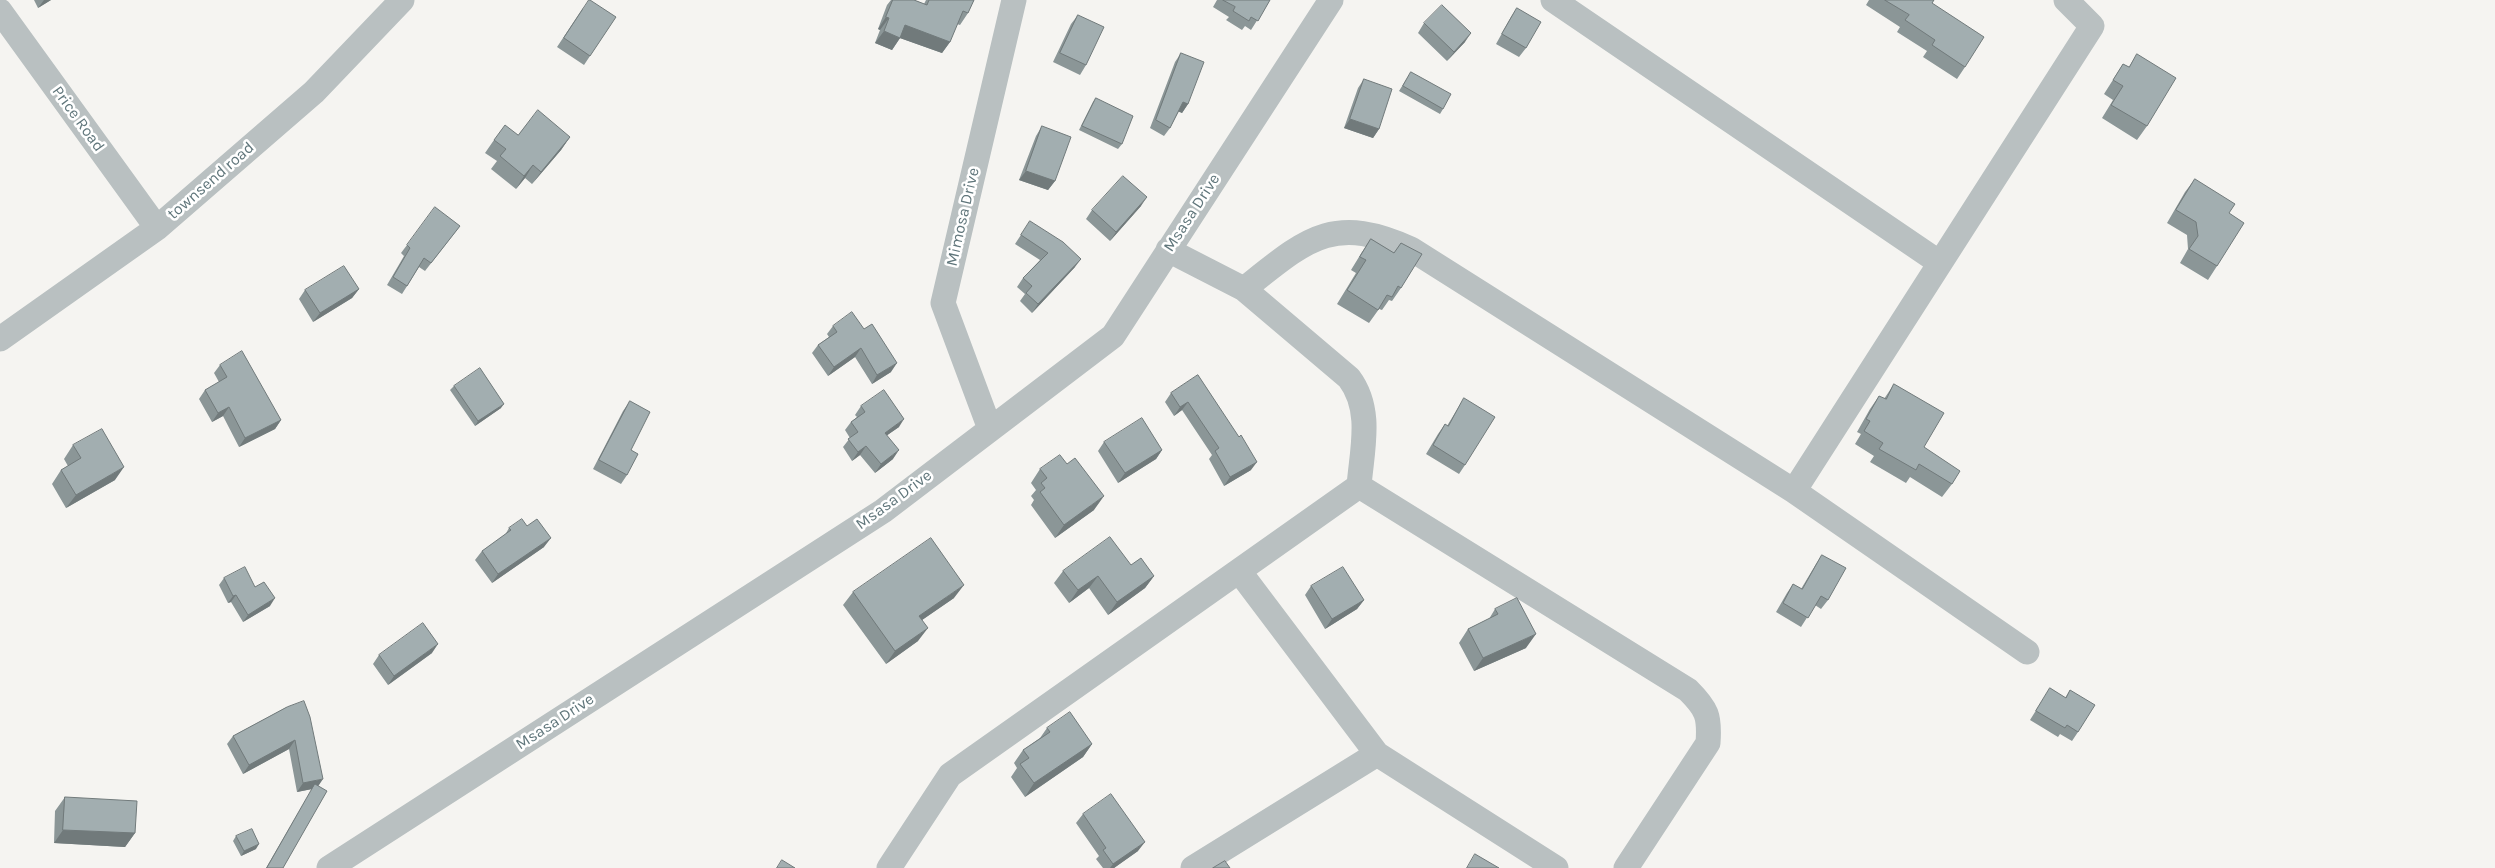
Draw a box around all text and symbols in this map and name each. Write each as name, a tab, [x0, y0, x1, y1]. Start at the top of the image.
street label: Price Road	[48, 82, 108, 156]
street label: townsend road	[164, 138, 258, 224]
street label: Mimosa Drive	[942, 166, 984, 268]
street label: Msasa Drive	[1160, 170, 1224, 256]
street label: Msasa Drive	[852, 466, 936, 534]
street label: Msasa Drive	[512, 690, 598, 754]

